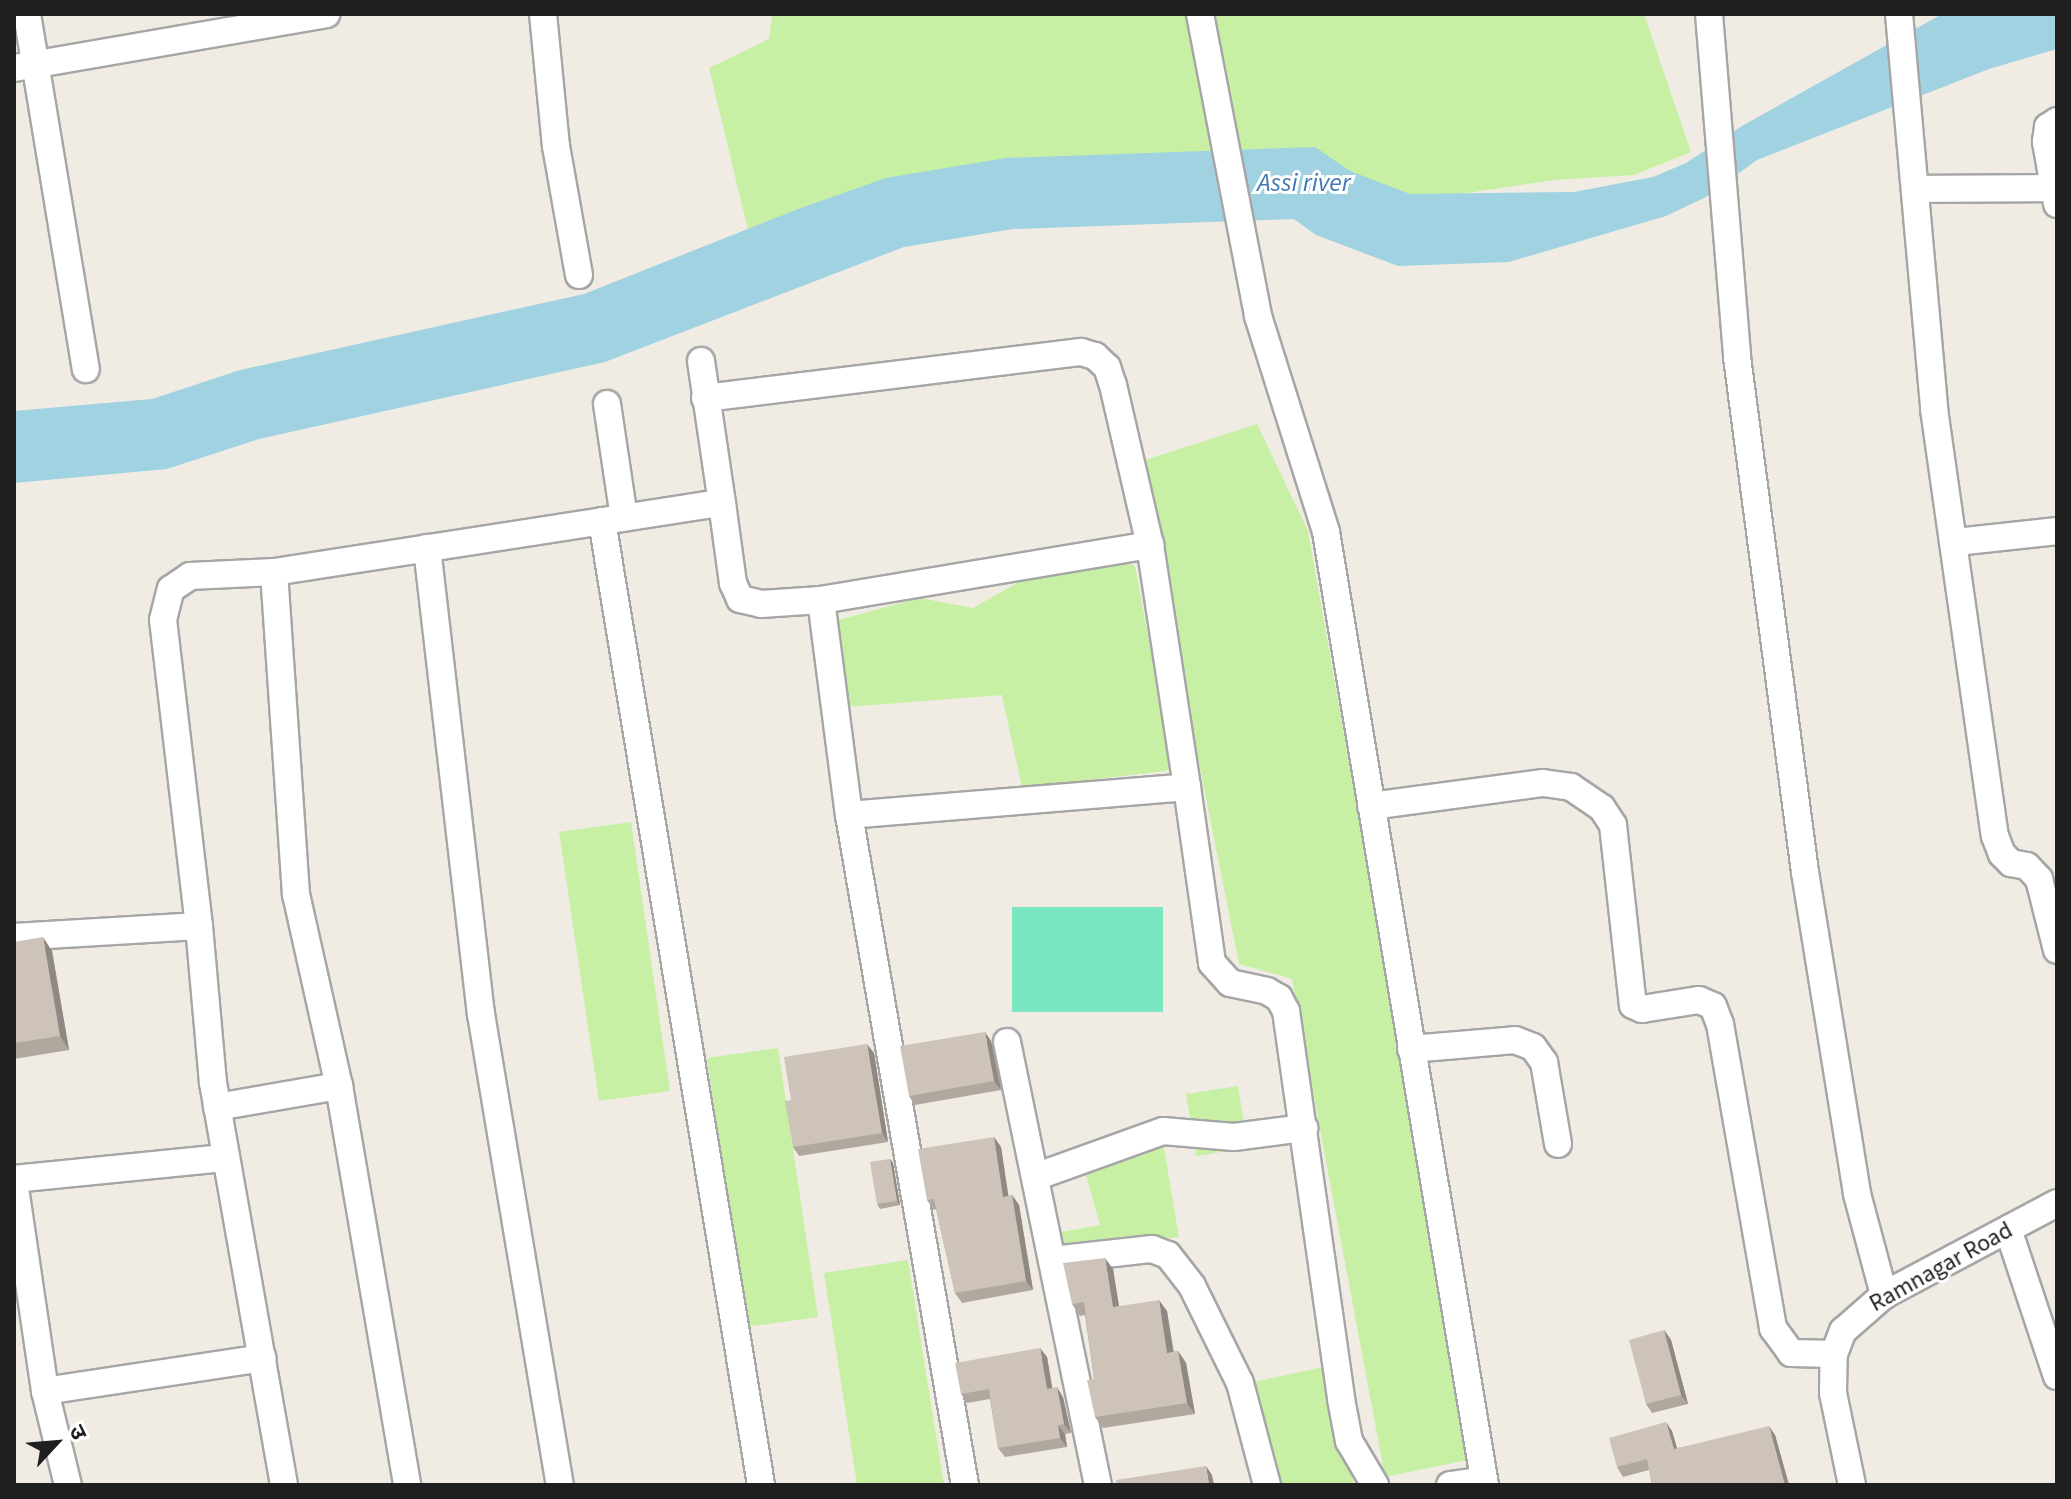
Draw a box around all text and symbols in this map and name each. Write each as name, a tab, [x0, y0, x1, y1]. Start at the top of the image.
water label: Assi river	[1257, 167, 1351, 199]
street label: Ramnagar Road	[1864, 1216, 2018, 1318]
north arrow	[16, 1403, 96, 1483]
text: उ	[60, 1420, 95, 1445]

